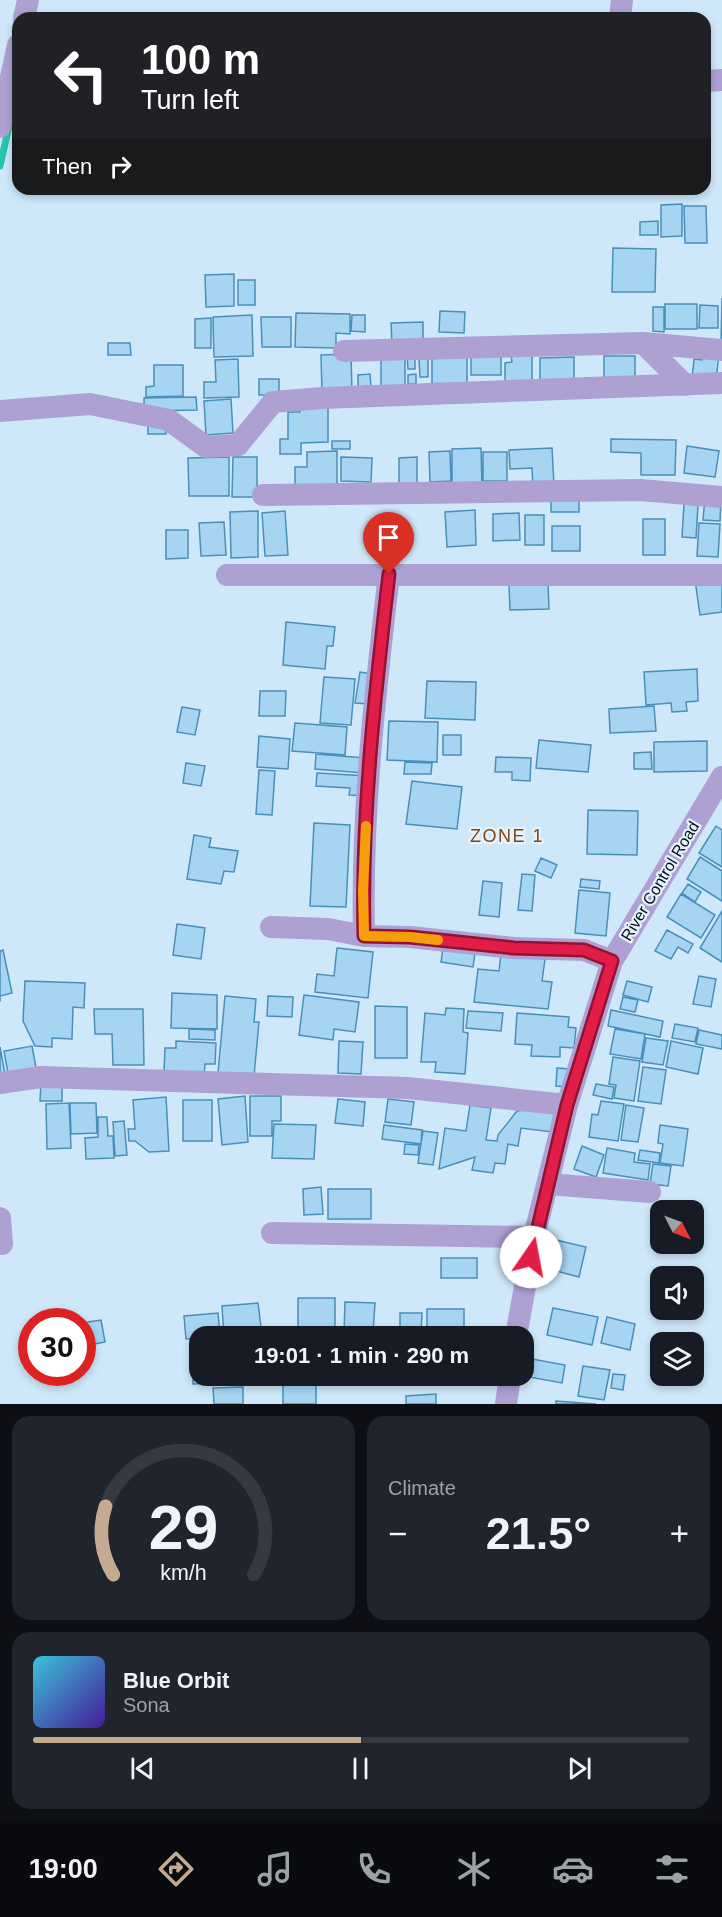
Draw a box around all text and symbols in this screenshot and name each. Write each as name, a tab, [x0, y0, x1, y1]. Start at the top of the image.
icon: left	[42, 36, 120, 114]
text: 100 m	[141, 36, 260, 83]
text: Turn left	[141, 85, 239, 115]
icon: right	[104, 150, 137, 183]
text: Then	[42, 154, 92, 179]
pin	[363, 512, 414, 574]
icon: arrive	[372, 521, 405, 554]
street label: River Control Road	[618, 818, 702, 944]
district label: ZONE 1	[470, 826, 544, 846]
north arrow	[650, 1200, 704, 1254]
map controls	[650, 1200, 704, 1386]
position arrow	[499, 1225, 563, 1289]
button: sound	[650, 1266, 704, 1320]
speed limit sign: 30	[18, 1308, 96, 1386]
button: layers	[650, 1332, 704, 1386]
text: 19:01 · 1 min · 290 m	[254, 1343, 469, 1368]
text: Climate	[388, 1477, 456, 1499]
text: 29	[149, 1493, 218, 1562]
text: 21.5°	[486, 1508, 591, 1559]
text: −	[388, 1515, 407, 1552]
text: +	[670, 1515, 689, 1552]
text: km/h	[160, 1561, 207, 1585]
text: Blue Orbit	[123, 1668, 229, 1693]
text: Sona	[123, 1694, 170, 1716]
icon: previous	[126, 1752, 159, 1785]
icon: pause	[344, 1752, 377, 1785]
icon: next	[563, 1752, 596, 1785]
icon: directions	[155, 1848, 197, 1890]
icon: music	[254, 1848, 296, 1890]
icon: phone	[353, 1848, 395, 1890]
icon: climate	[453, 1848, 495, 1890]
icon: car	[552, 1848, 594, 1890]
icon: filters	[651, 1848, 693, 1890]
text: 19:00	[29, 1854, 98, 1884]

